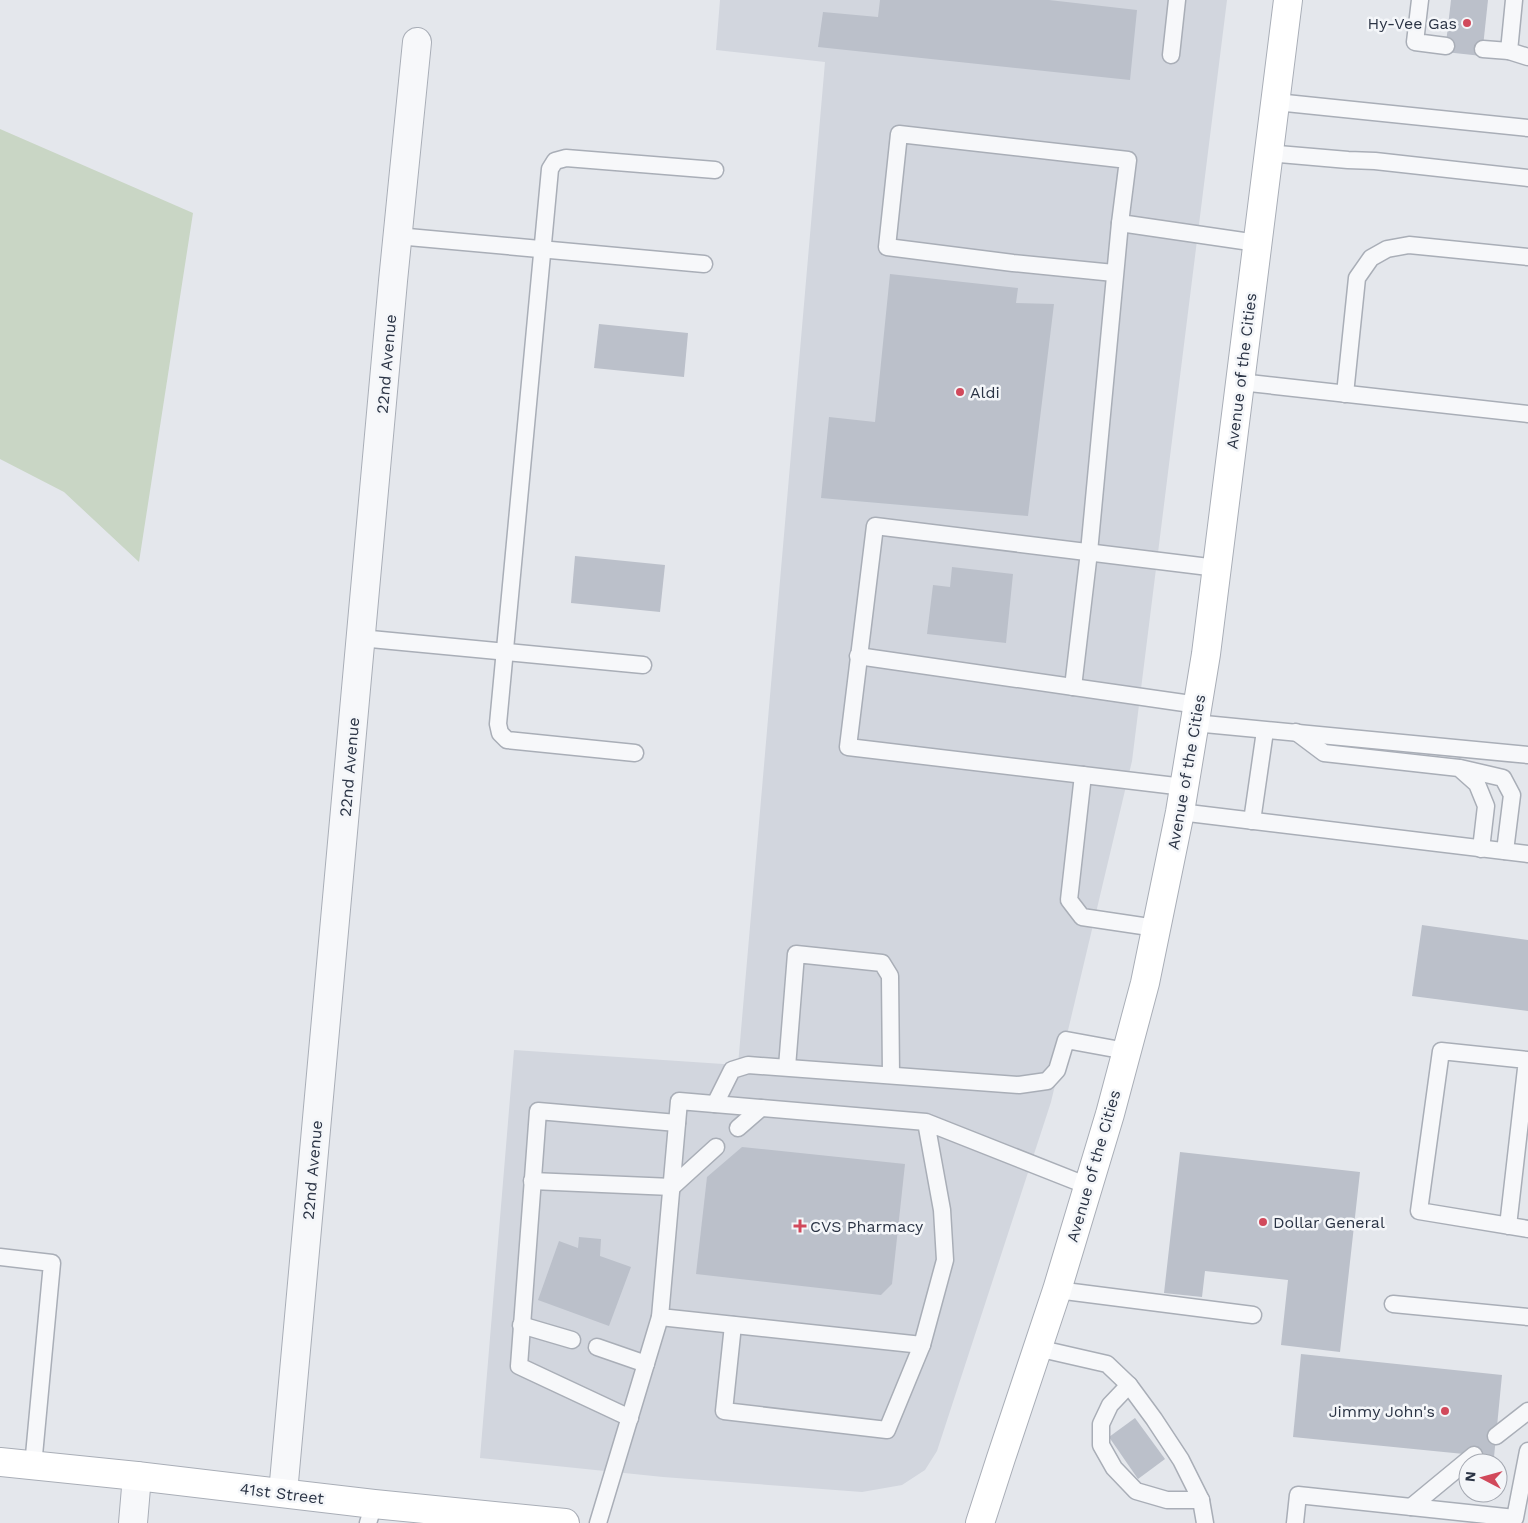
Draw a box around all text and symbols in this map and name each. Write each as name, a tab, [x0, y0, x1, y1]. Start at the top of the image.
place label: Hy-Vee Gas	[1367, 14, 1457, 33]
marker: Hy-Vee Gas	[1461, 17, 1473, 29]
street label: Avenue of the Cities	[1222, 292, 1261, 450]
street label: 22nd Avenue	[373, 313, 400, 415]
place label: Aldi	[970, 383, 1000, 402]
marker: Aldi	[954, 386, 966, 398]
street label: Avenue of the Cities	[1163, 693, 1210, 851]
street label: 22nd Avenue	[336, 716, 363, 818]
street label: Avenue of the Cities	[1063, 1088, 1124, 1244]
street label: 22nd Avenue	[299, 1119, 326, 1221]
place label: Dollar General	[1273, 1213, 1385, 1232]
marker: Dollar General	[1257, 1216, 1269, 1228]
place label: CVS Pharmacy	[810, 1217, 924, 1236]
marker: CVS Pharmacy	[794, 1220, 806, 1232]
place label: Jimmy John's	[1329, 1402, 1435, 1421]
marker: Jimmy John's	[1439, 1405, 1451, 1417]
north arrow	[1458, 1453, 1508, 1503]
text: N	[1462, 1471, 1479, 1483]
street label: 41st Street	[239, 1479, 325, 1508]

